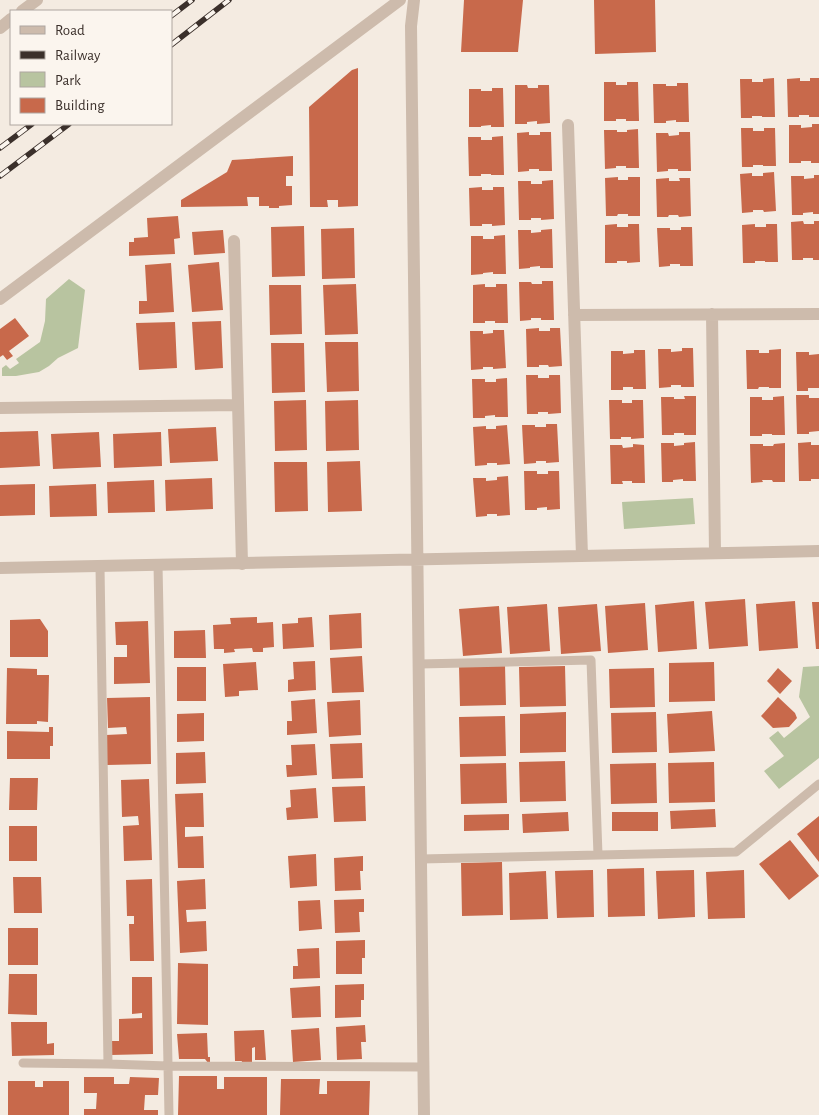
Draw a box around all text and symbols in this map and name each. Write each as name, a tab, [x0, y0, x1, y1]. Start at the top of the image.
legend	[10, 10, 172, 125]
text: Road	[55, 23, 85, 38]
text: Railway	[55, 48, 101, 63]
text: Park	[55, 73, 81, 88]
text: Building	[55, 98, 105, 113]

